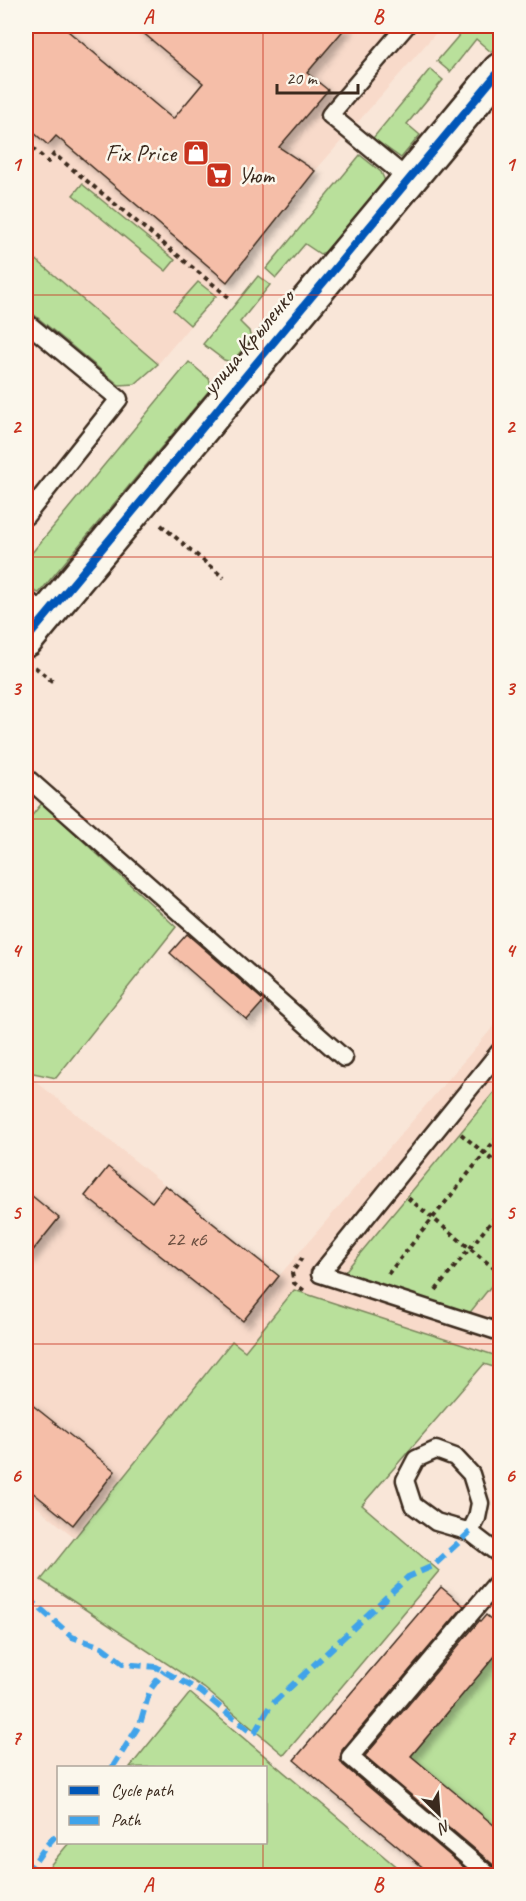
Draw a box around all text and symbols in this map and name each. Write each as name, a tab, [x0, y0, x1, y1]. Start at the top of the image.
text: A	[143, 4, 155, 29]
text: B	[373, 4, 385, 29]
scale bar	[277, 57, 358, 95]
text: 20 m	[286, 67, 319, 89]
place label: Fix Price	[106, 138, 178, 168]
shop icon: Fix Price	[181, 138, 211, 168]
text: 1	[12, 152, 23, 177]
text: 1	[506, 152, 517, 177]
supermarket icon: Уют	[204, 160, 234, 190]
place label: Уют	[238, 160, 275, 190]
street label: улица Крыленко	[194, 281, 302, 402]
text: 2	[12, 414, 23, 439]
text: 2	[506, 414, 517, 439]
text: 3	[12, 676, 23, 701]
text: 3	[506, 676, 517, 701]
text: 4	[12, 938, 24, 963]
text: 4	[506, 938, 518, 963]
text: 5	[12, 1200, 23, 1225]
text: 5	[506, 1200, 517, 1225]
house number: 22 к6	[165, 1226, 207, 1252]
text: 6	[11, 1463, 22, 1488]
text: 6	[505, 1463, 516, 1488]
text: 7	[12, 1725, 23, 1750]
text: 7	[506, 1725, 517, 1750]
legend	[57, 1766, 267, 1844]
text: Cycle path	[111, 1779, 174, 1801]
north arrow	[409, 1784, 469, 1844]
text: Path	[111, 1809, 141, 1831]
text: N	[433, 1816, 454, 1839]
text: A	[143, 1872, 155, 1897]
text: B	[373, 1872, 385, 1897]

